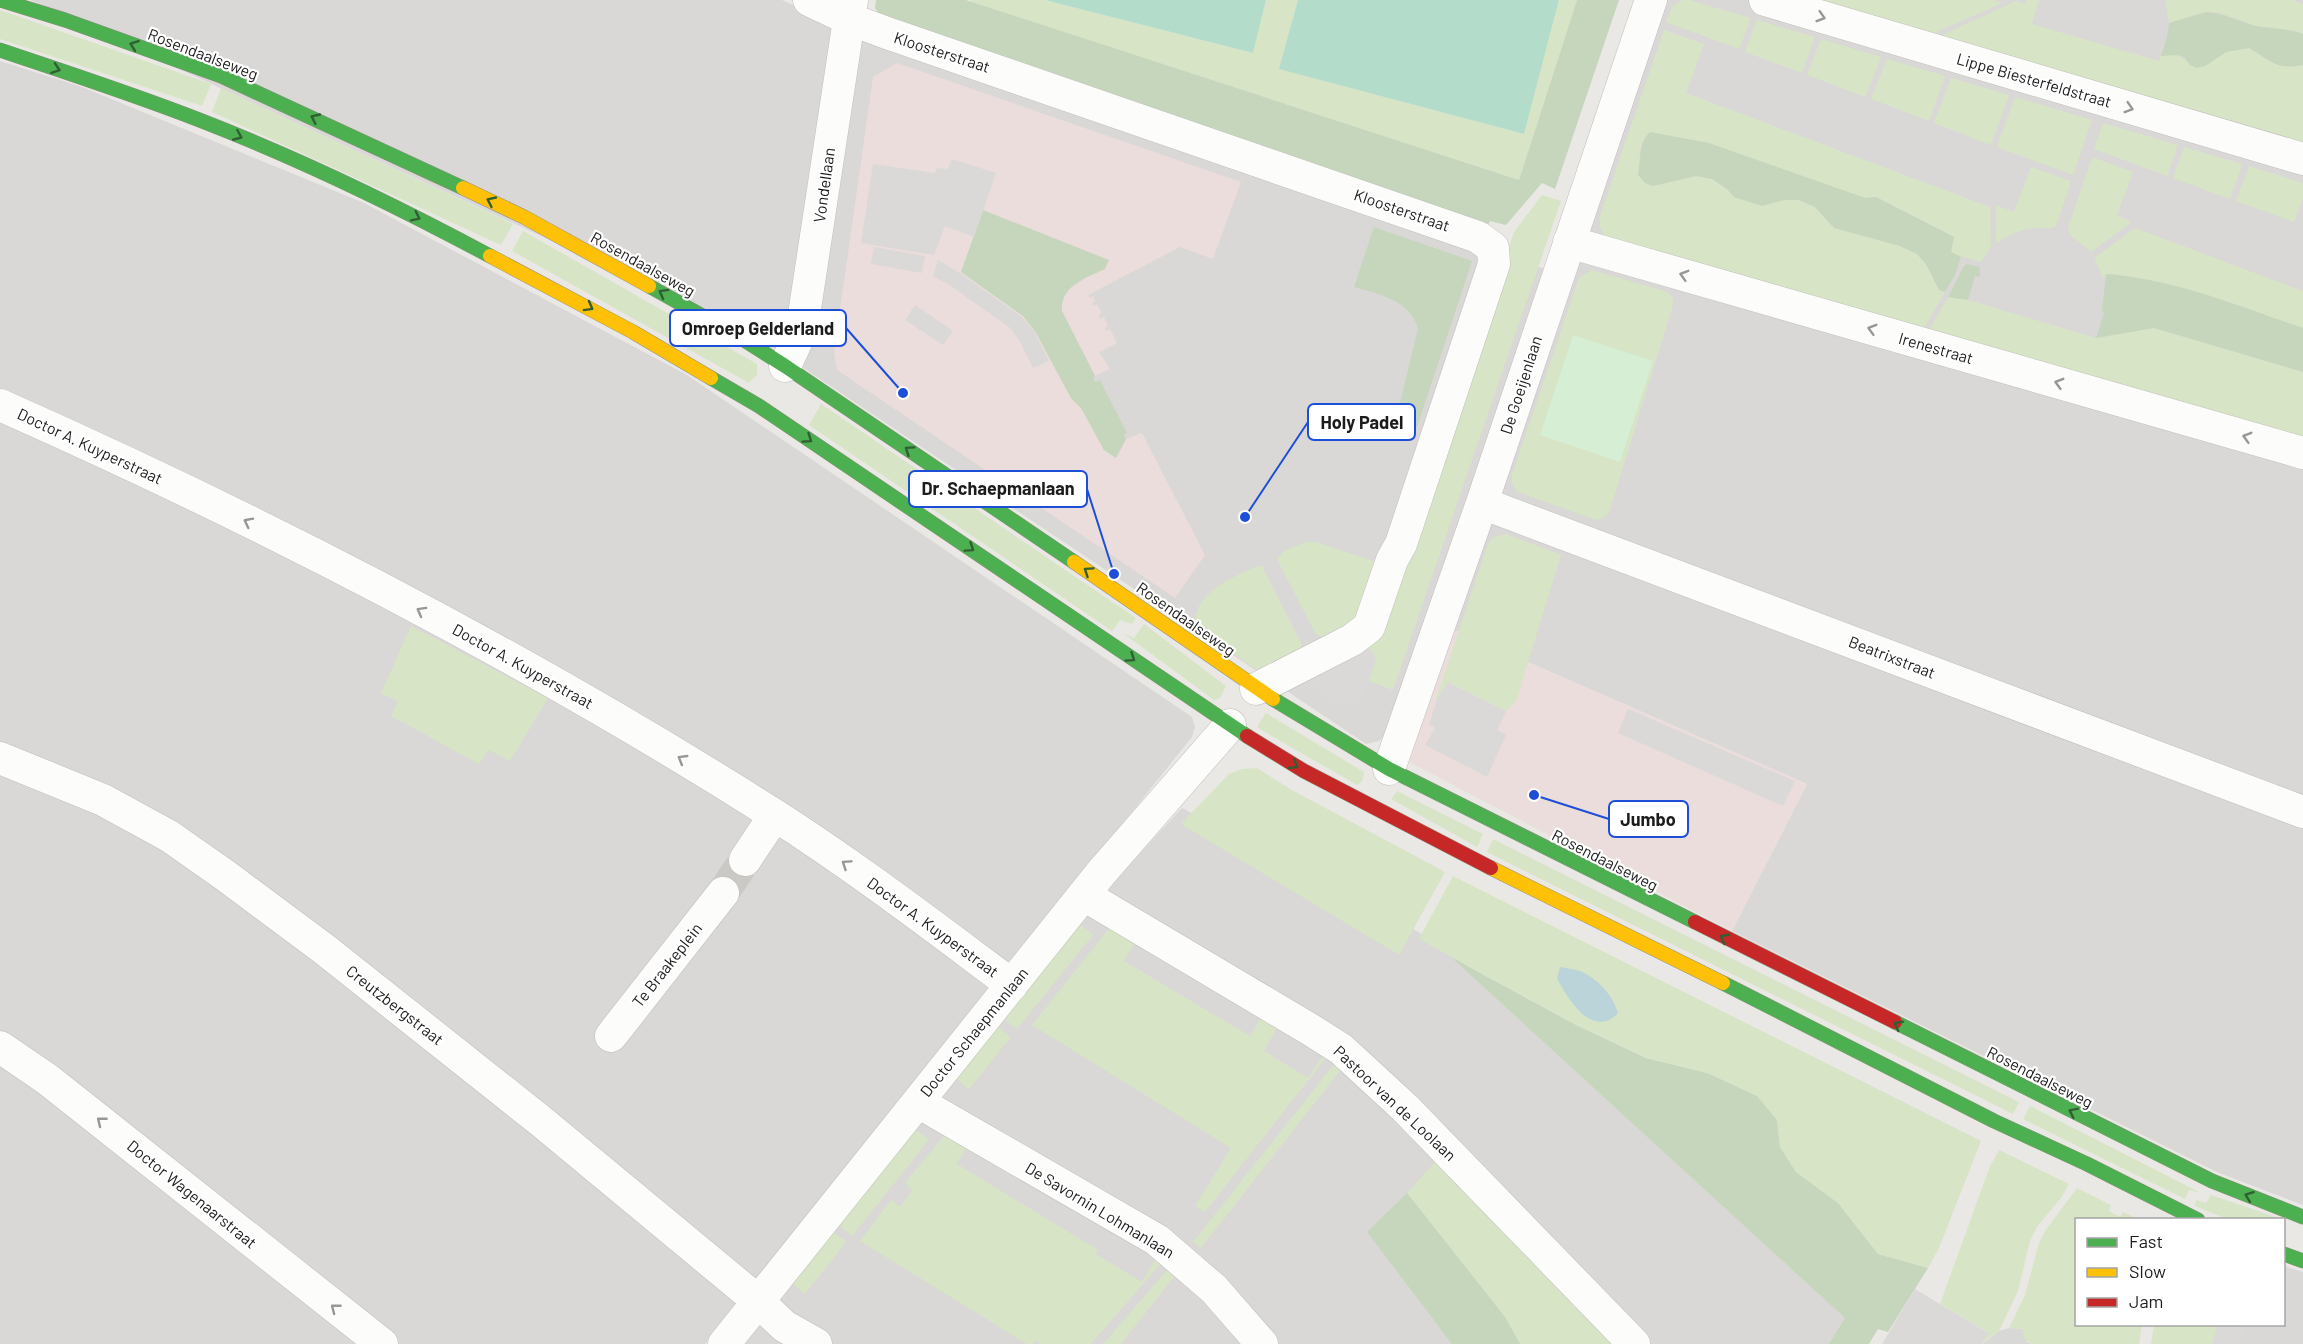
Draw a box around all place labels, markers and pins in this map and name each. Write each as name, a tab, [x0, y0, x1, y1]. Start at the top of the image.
callout: Omroep Gelderland	[670, 310, 846, 346]
callout: Holy Padel	[1308, 404, 1415, 440]
callout: Dr. Schaepmanlaan	[909, 471, 1087, 507]
callout: Jumbo	[1609, 801, 1688, 837]

